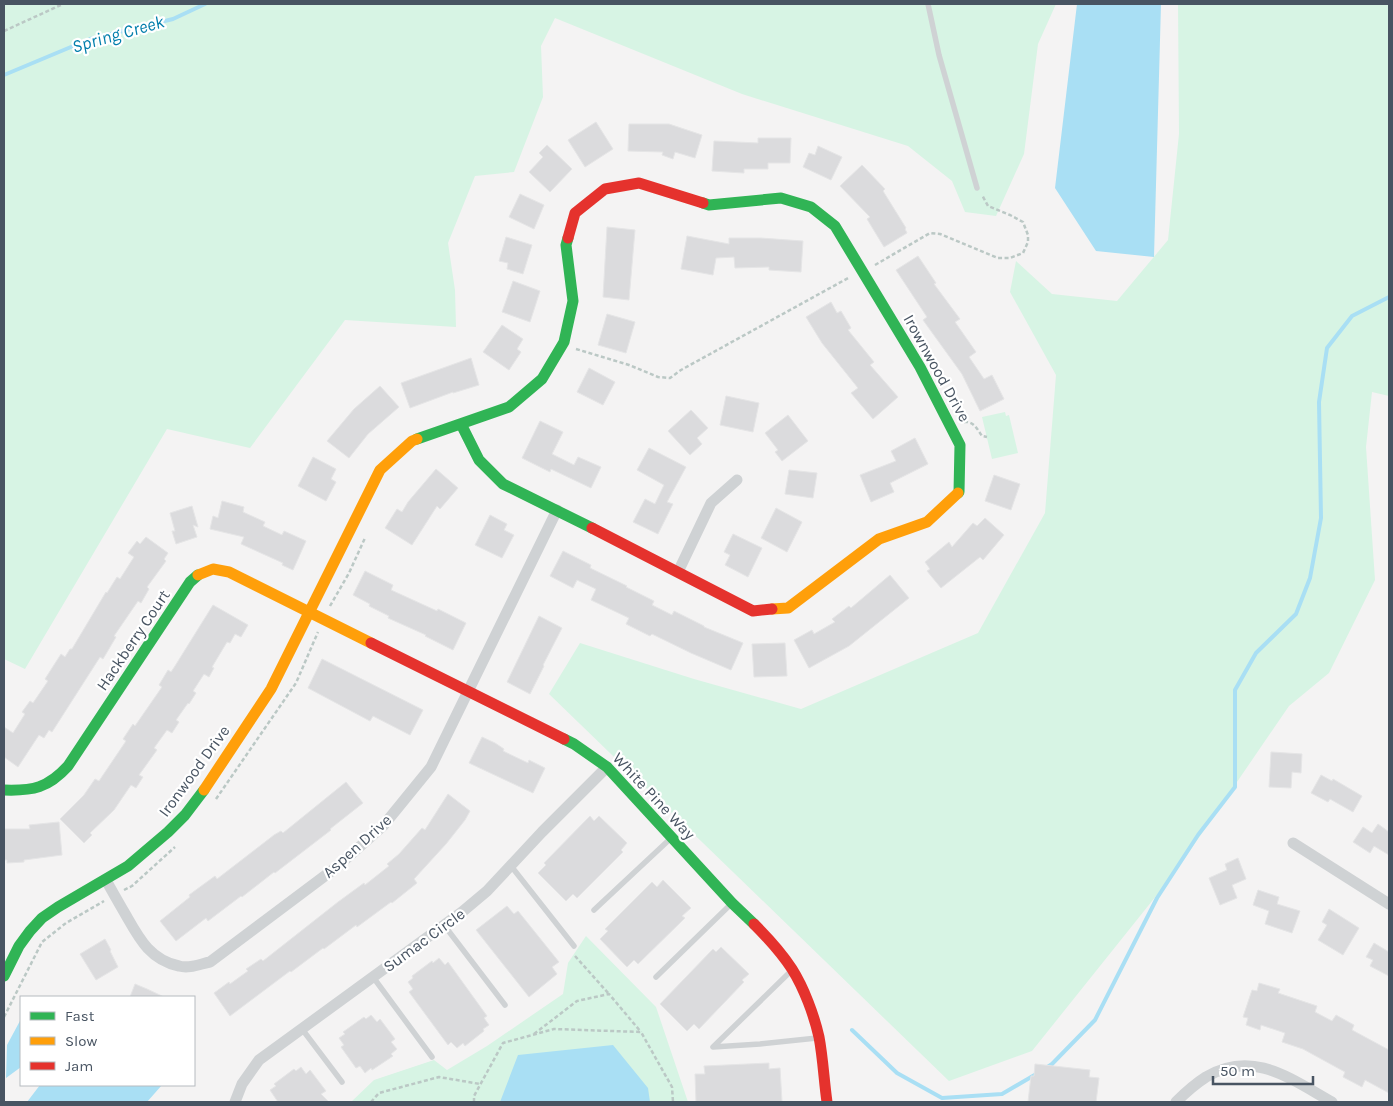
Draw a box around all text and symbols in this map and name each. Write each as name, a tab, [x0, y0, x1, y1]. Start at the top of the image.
water label: Spring Creek	[69, 10, 168, 58]
street label: Irownwood Drive	[900, 311, 974, 425]
street label: Hackberry Court	[92, 586, 174, 694]
street label: Ironwood Drive	[154, 722, 234, 820]
street label: White Pine Way	[609, 749, 700, 844]
street label: Aspen Drive	[319, 810, 395, 882]
street label: Sumac Circle	[379, 904, 469, 976]
legend	[20, 996, 195, 1086]
text: Fast	[65, 1007, 95, 1025]
text: Slow	[65, 1032, 97, 1050]
scale bar	[1213, 1054, 1313, 1086]
text: Jam	[65, 1057, 93, 1075]
text: 50 m	[1220, 1062, 1255, 1080]

